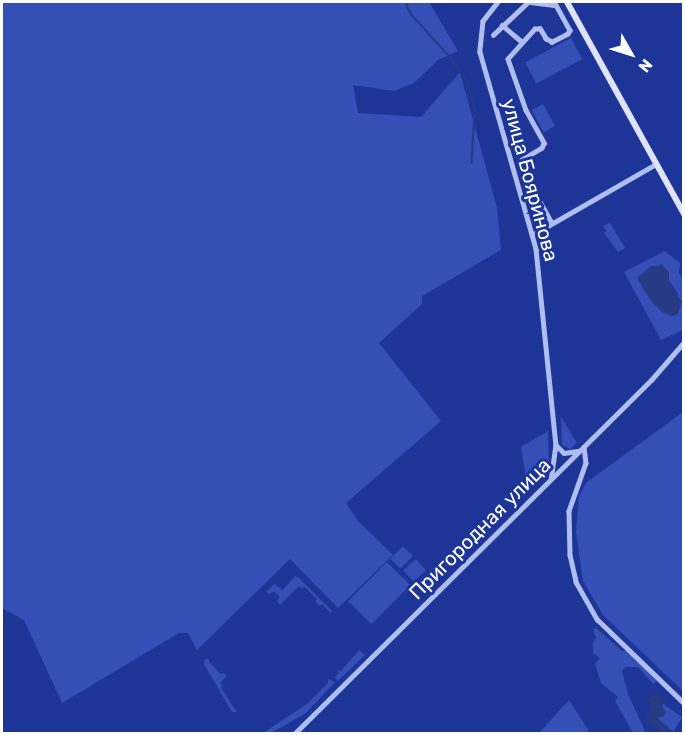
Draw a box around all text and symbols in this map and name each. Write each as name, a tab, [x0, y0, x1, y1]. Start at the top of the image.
north arrow	[601, 24, 661, 84]
text: N	[634, 55, 656, 76]
street label: улица Бояринова	[497, 96, 563, 264]
street label: Пригородная улица	[404, 453, 556, 605]

